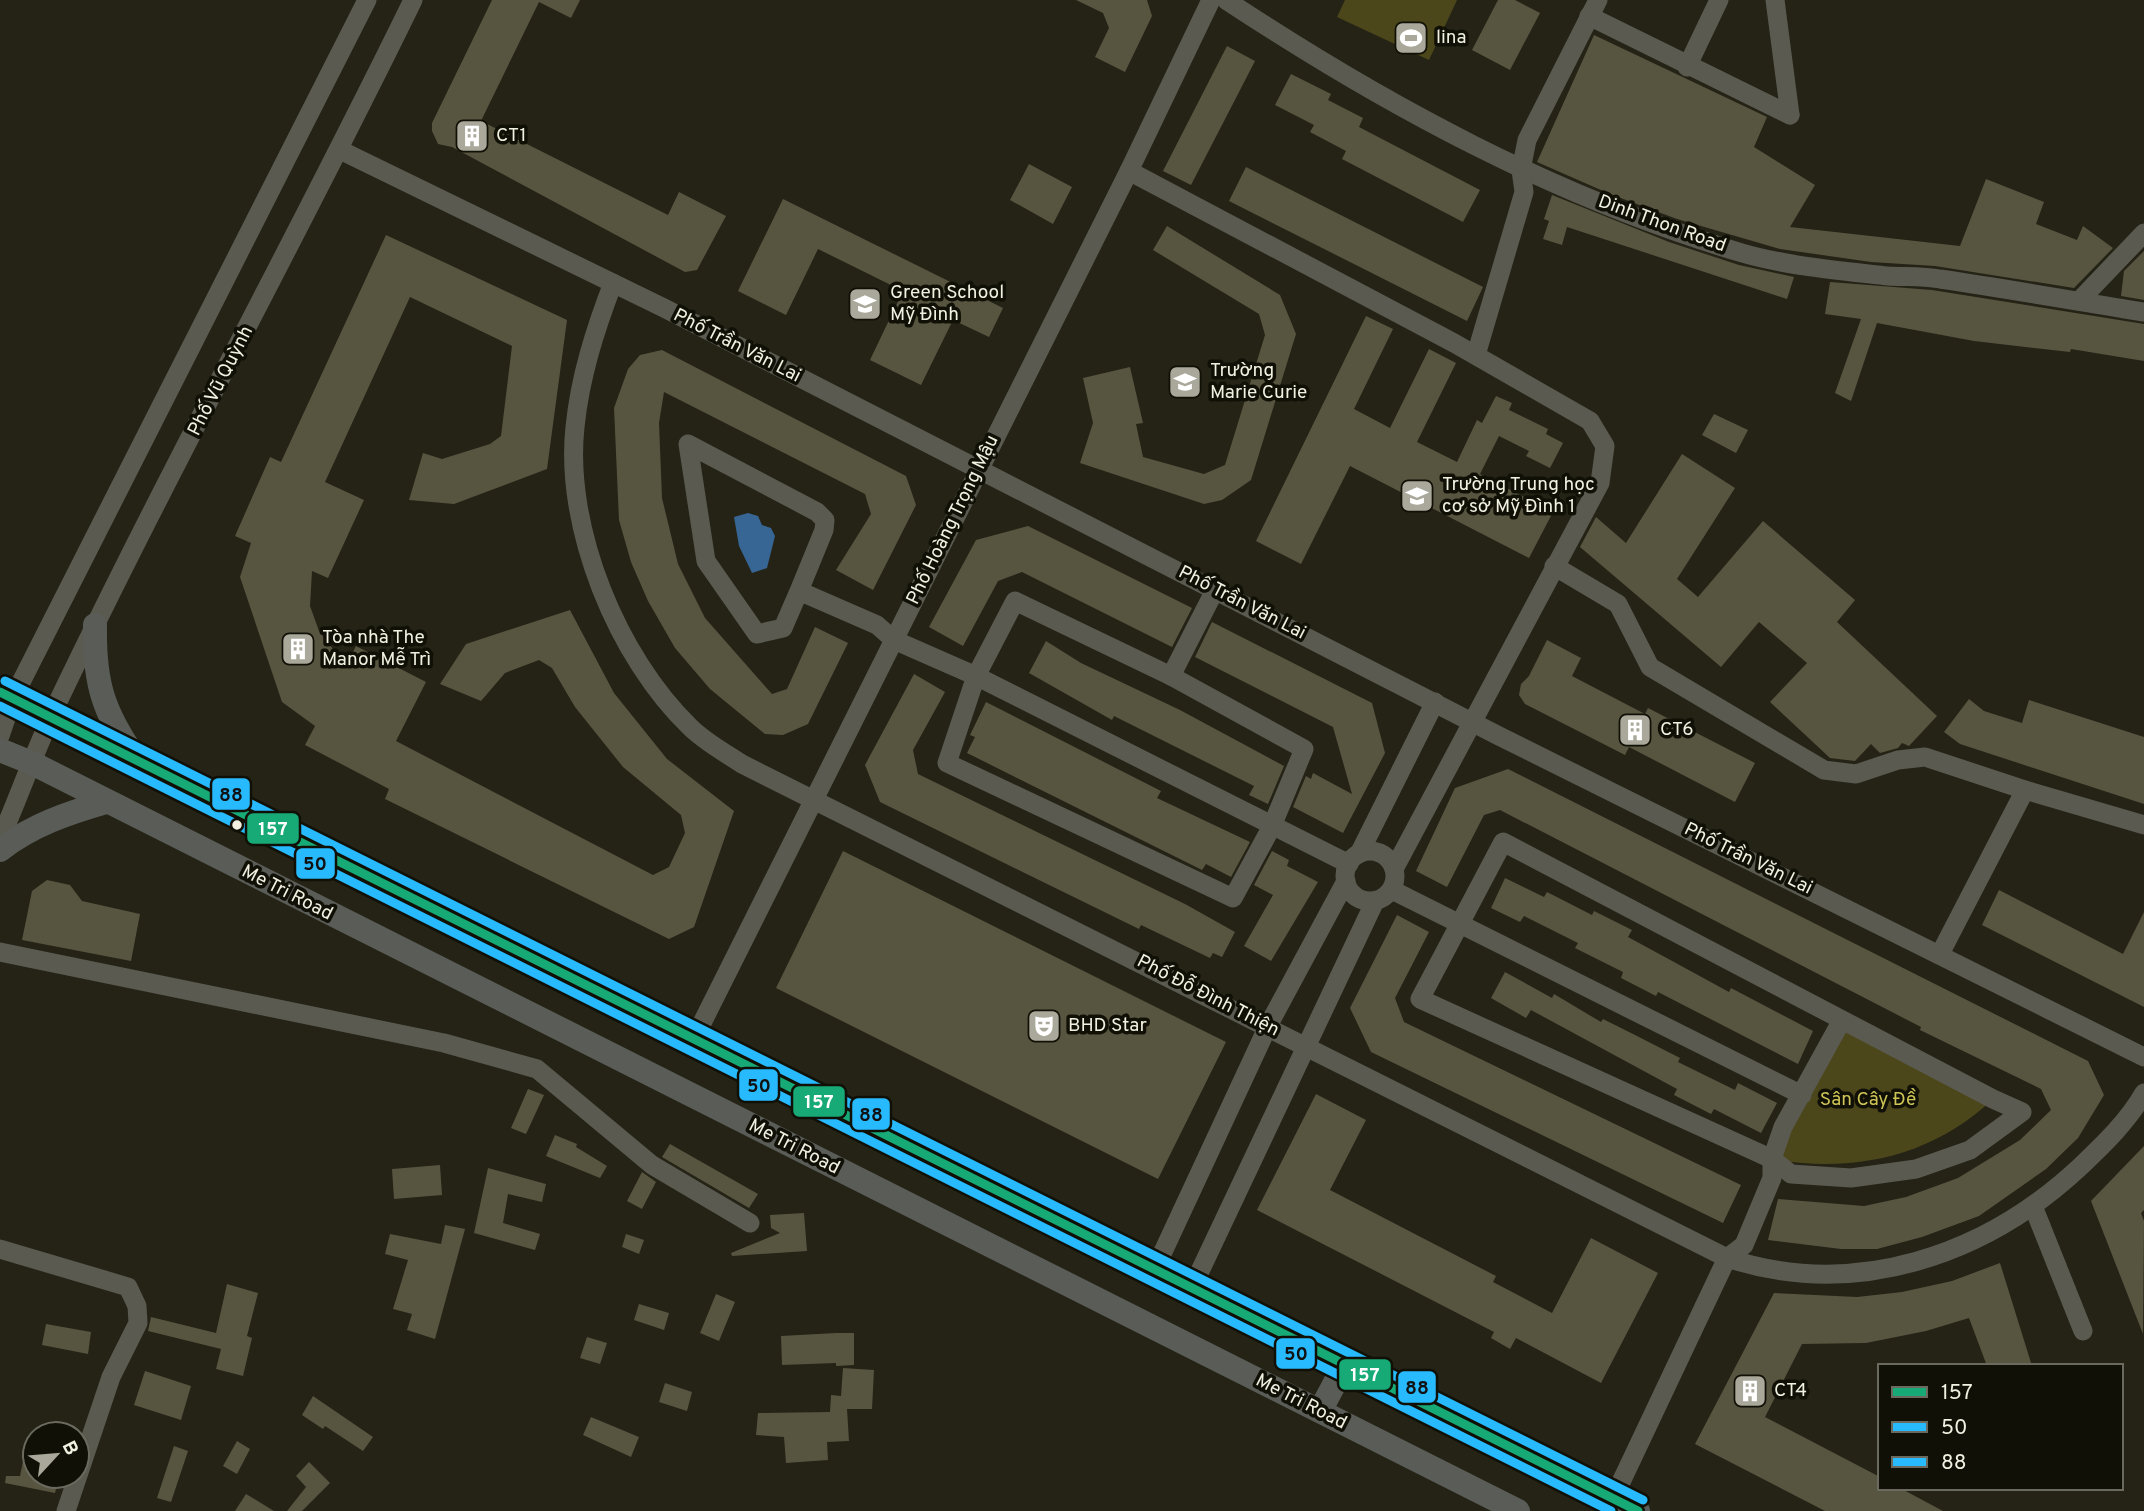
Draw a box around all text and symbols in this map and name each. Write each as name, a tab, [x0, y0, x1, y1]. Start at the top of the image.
sports icon: lina	[1392, 19, 1430, 57]
place label: lina	[1436, 26, 1467, 50]
building icon: CT1	[453, 117, 491, 155]
place label: CT1	[496, 124, 527, 148]
street label: Dinh Thon Road	[1595, 190, 1729, 258]
place label: Green School Mỹ Đình	[890, 281, 1004, 327]
school or university icon: Green School Mỹ Đình	[846, 285, 884, 323]
street label: Phố Trần Văn Lai	[669, 304, 805, 388]
street label: Phố Vũ Quỳnh	[183, 322, 259, 440]
place label: Trường Marie Curie	[1210, 359, 1307, 405]
school or university icon: Trường Marie Curie	[1166, 363, 1204, 401]
street label: Phố Hoàng Trọng Mậu	[901, 431, 1005, 609]
place label: Trường Trung học cơ sở Mỹ Đình 1	[1442, 473, 1595, 519]
school or university icon: Trường Trung học cơ sở Mỹ Đình 1	[1398, 477, 1436, 515]
street label: Phố Trần Văn Lai	[1174, 561, 1310, 645]
place label: Tòa nhà The Manor Mễ Trì	[322, 626, 431, 672]
building icon: Tòa nhà The Manor Mễ Trì	[279, 630, 317, 668]
building icon: CT6	[1616, 711, 1654, 749]
place label: CT6	[1660, 718, 1694, 742]
line badge: 88	[211, 777, 251, 811]
text: 88	[219, 784, 243, 808]
line badge: 157	[246, 812, 300, 845]
unlabelled marker	[230, 818, 244, 832]
text: 157	[258, 818, 288, 842]
street label: Phố Trần Văn Lai	[1680, 818, 1816, 900]
line badge: 50	[295, 847, 336, 880]
text: 50	[303, 853, 327, 877]
street label: Me Tri Road	[237, 860, 337, 926]
street label: Phố Đỗ Đình Thiện	[1133, 949, 1284, 1042]
theatre icon: BHD Star	[1025, 1007, 1063, 1045]
place label: BHD Star	[1068, 1014, 1147, 1038]
line badge: 50	[738, 1068, 779, 1102]
text: 50	[747, 1075, 771, 1099]
line badge: 157	[792, 1085, 846, 1118]
park label: Sân Cây Đề	[1820, 1088, 1916, 1112]
text: 157	[804, 1091, 834, 1115]
line badge: 88	[851, 1097, 891, 1131]
text: 88	[859, 1104, 883, 1128]
street label: Me Tri Road	[744, 1114, 844, 1180]
line badge: 50	[1275, 1337, 1316, 1370]
text: 50	[1284, 1343, 1308, 1367]
line badge: 157	[1338, 1358, 1392, 1391]
text: 157	[1350, 1364, 1380, 1388]
legend	[1878, 1364, 2123, 1490]
street label: Me Tri Road	[1251, 1369, 1351, 1435]
line badge: 88	[1397, 1370, 1437, 1404]
building icon: CT4	[1731, 1372, 1769, 1410]
text: 88	[1405, 1377, 1429, 1401]
place label: CT4	[1774, 1379, 1807, 1403]
text: 157	[1941, 1380, 1973, 1407]
text: 50	[1941, 1415, 1967, 1442]
north arrow	[21, 1420, 91, 1490]
text: B	[56, 1437, 83, 1460]
text: 88	[1941, 1450, 1967, 1477]

